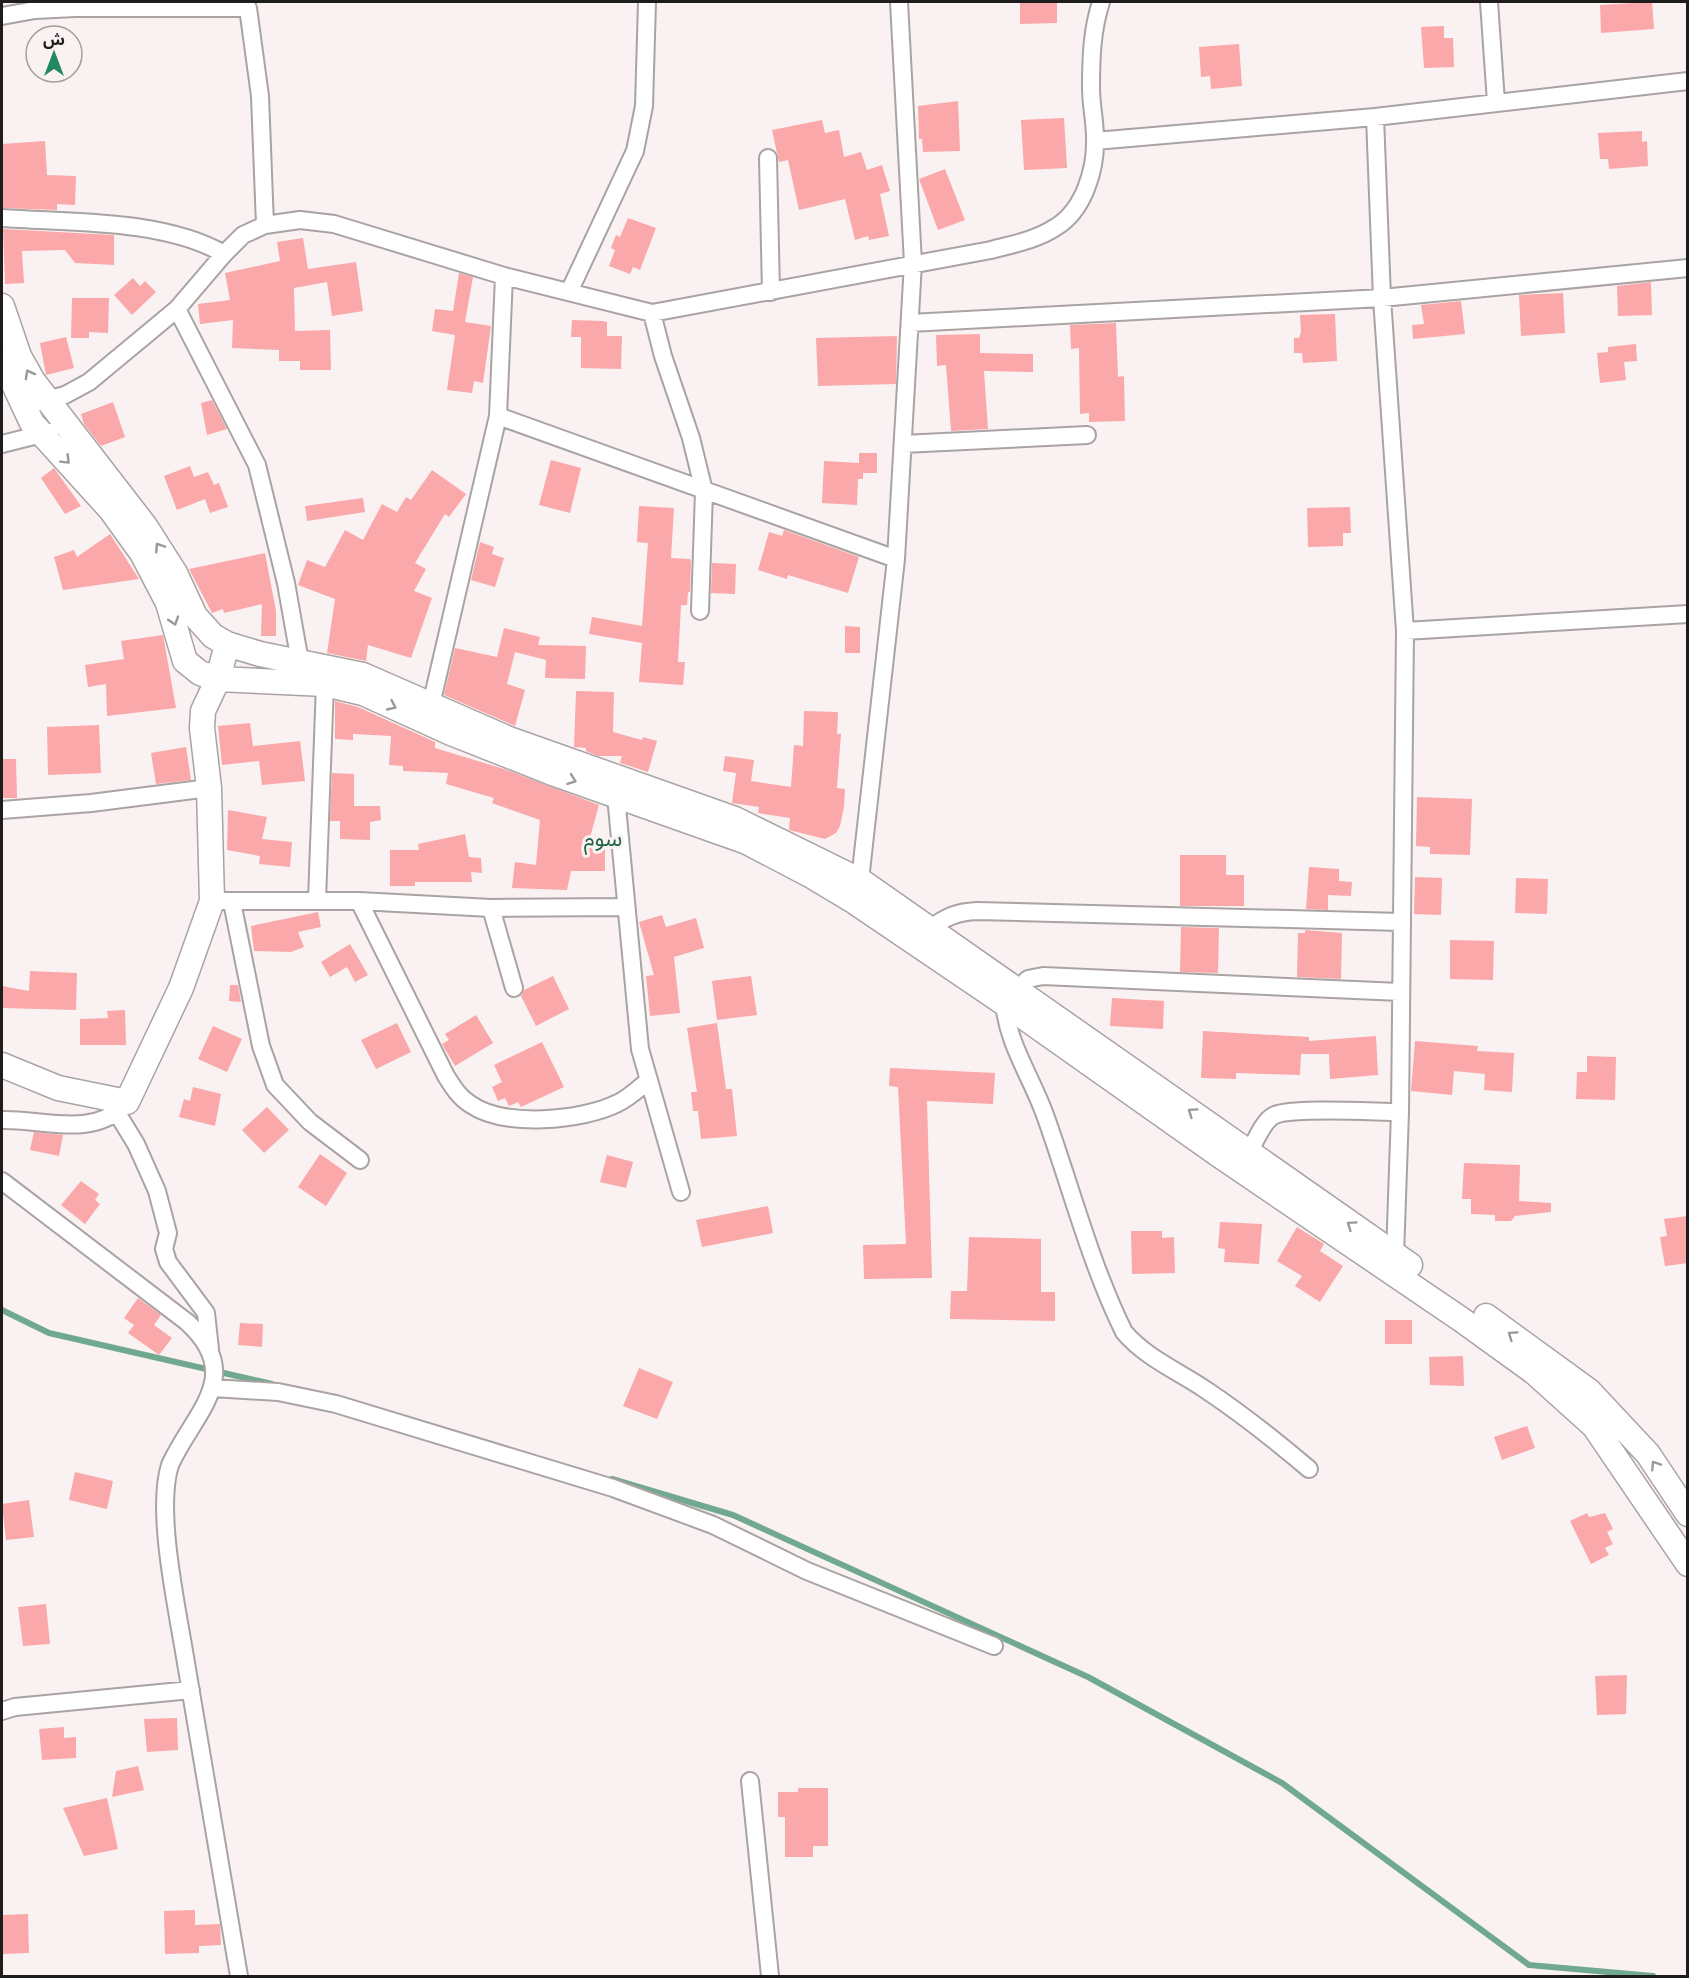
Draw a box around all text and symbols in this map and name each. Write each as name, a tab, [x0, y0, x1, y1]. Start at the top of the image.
north arrow	[24, 24, 84, 84]
text: ش	[43, 29, 65, 50]
one-way arrow	[25, 370, 36, 381]
one-way arrow	[58, 453, 69, 464]
one-way arrow	[154, 543, 166, 553]
one-way arrow	[166, 615, 179, 626]
one-way arrow	[385, 698, 396, 710]
one-way arrow	[566, 773, 577, 785]
district label: سوم	[584, 824, 622, 855]
one-way arrow	[1187, 1108, 1198, 1119]
one-way arrow	[1347, 1221, 1358, 1232]
one-way arrow	[1508, 1331, 1519, 1342]
one-way arrow	[1651, 1461, 1662, 1472]

